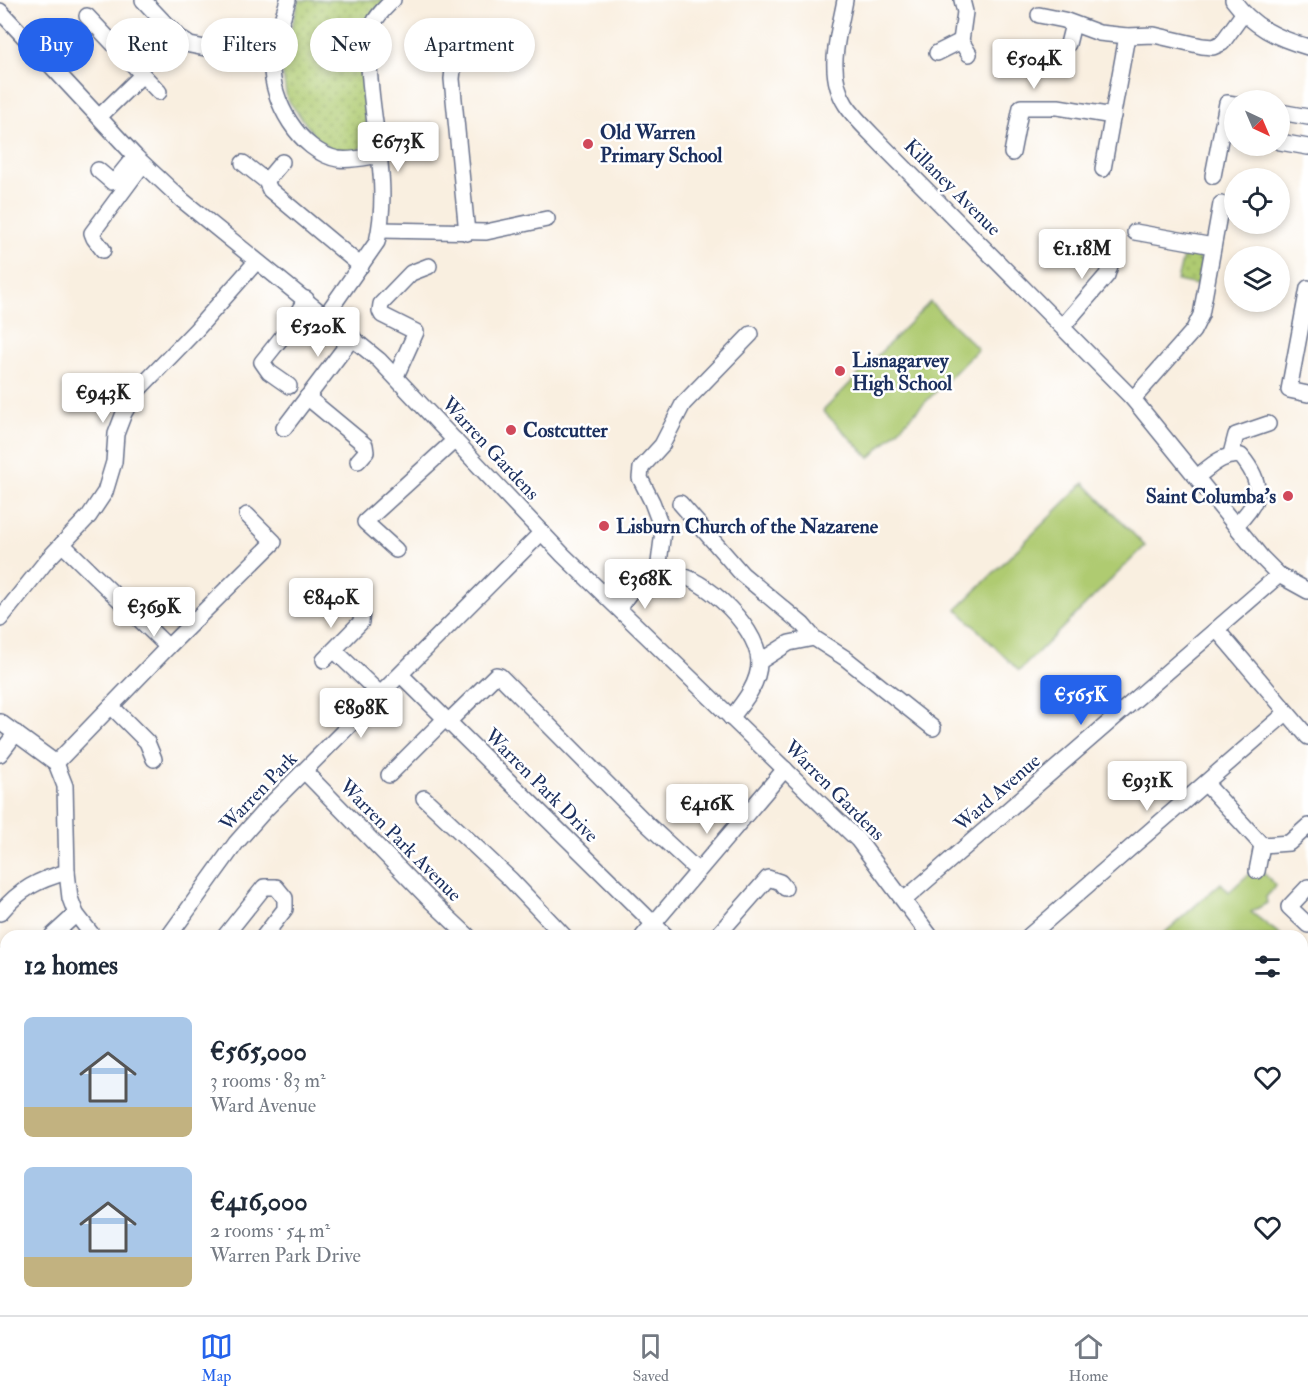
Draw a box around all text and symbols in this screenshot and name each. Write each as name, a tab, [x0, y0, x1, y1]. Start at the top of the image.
chip: Buy	[18, 18, 94, 72]
chip: Rent	[106, 18, 189, 72]
chip: Filters	[201, 18, 298, 72]
chip: New	[310, 18, 392, 72]
chip: Apartment	[404, 18, 535, 72]
pin: €504K	[992, 39, 1076, 90]
text: €504K	[1006, 46, 1062, 71]
north arrow	[1224, 90, 1290, 156]
map controls	[1224, 90, 1290, 312]
place label: Old Warren Primary School	[600, 120, 723, 169]
pin: €673K	[356, 122, 440, 173]
text: €673K	[372, 129, 424, 154]
street label: Killaney Avenue	[899, 133, 1007, 241]
marker: Old Warren Primary School	[581, 137, 595, 151]
button: locate	[1224, 168, 1290, 234]
pin: €1.18M	[1033, 229, 1131, 280]
text: €1.18M	[1053, 236, 1111, 261]
button: layers	[1224, 246, 1290, 312]
pin: €520K	[276, 307, 360, 358]
text: €520K	[291, 314, 345, 339]
place label: Lisnagarvey High School	[852, 348, 953, 397]
marker: Lisnagarvey High School	[833, 364, 847, 378]
pin: €943K	[61, 373, 145, 424]
text: €943K	[76, 380, 130, 405]
street label: Warren Gardens	[436, 391, 545, 505]
place label: Costcutter	[523, 418, 608, 443]
marker: Costcutter	[504, 423, 518, 437]
place label: Saint Columba's	[1146, 484, 1276, 509]
marker: Saint Columba's	[1281, 489, 1295, 503]
place label: Lisburn Church of the Nazarene	[616, 514, 879, 539]
marker: Lisburn Church of the Nazarene	[597, 519, 611, 533]
pin: €368K	[603, 559, 687, 610]
text: €368K	[619, 566, 671, 591]
pin: €840K	[289, 578, 373, 629]
text: €840K	[303, 585, 359, 610]
pin: €369K	[112, 587, 196, 638]
text: €369K	[127, 594, 181, 619]
pin: €565K	[1039, 675, 1123, 726]
text: €565K	[1054, 682, 1108, 707]
pin: €898K	[319, 688, 403, 739]
text: €898K	[334, 695, 388, 720]
street label: Warren Park Drive	[479, 722, 604, 848]
street label: Warren Gardens	[778, 734, 890, 846]
street label: Warren Park	[214, 746, 303, 837]
street label: Ward Avenue	[948, 748, 1046, 837]
pin: €931K	[1105, 761, 1189, 812]
text: €931K	[1122, 768, 1172, 793]
street label: Warren Park Avenue	[333, 773, 467, 907]
pin: €416K	[665, 784, 749, 835]
text: €416K	[680, 791, 734, 816]
text: 12 homes	[24, 950, 118, 982]
icon: filters	[1251, 950, 1284, 983]
text: €565,000	[210, 1036, 307, 1068]
icon: home	[72, 1041, 144, 1113]
icon: heart	[1251, 1061, 1284, 1094]
text: 3 rooms · 83 m²	[210, 1068, 326, 1093]
text: Ward Avenue	[210, 1093, 316, 1118]
text: €416,000	[210, 1186, 308, 1218]
icon: home	[72, 1191, 144, 1263]
icon: heart	[1251, 1211, 1284, 1244]
text: 2 rooms · 54 m²	[210, 1218, 330, 1243]
text: Warren Park Drive	[210, 1243, 361, 1268]
tab: Map	[200, 1330, 233, 1386]
tab: Saved	[632, 1330, 669, 1386]
tab: Home	[1069, 1330, 1108, 1386]

